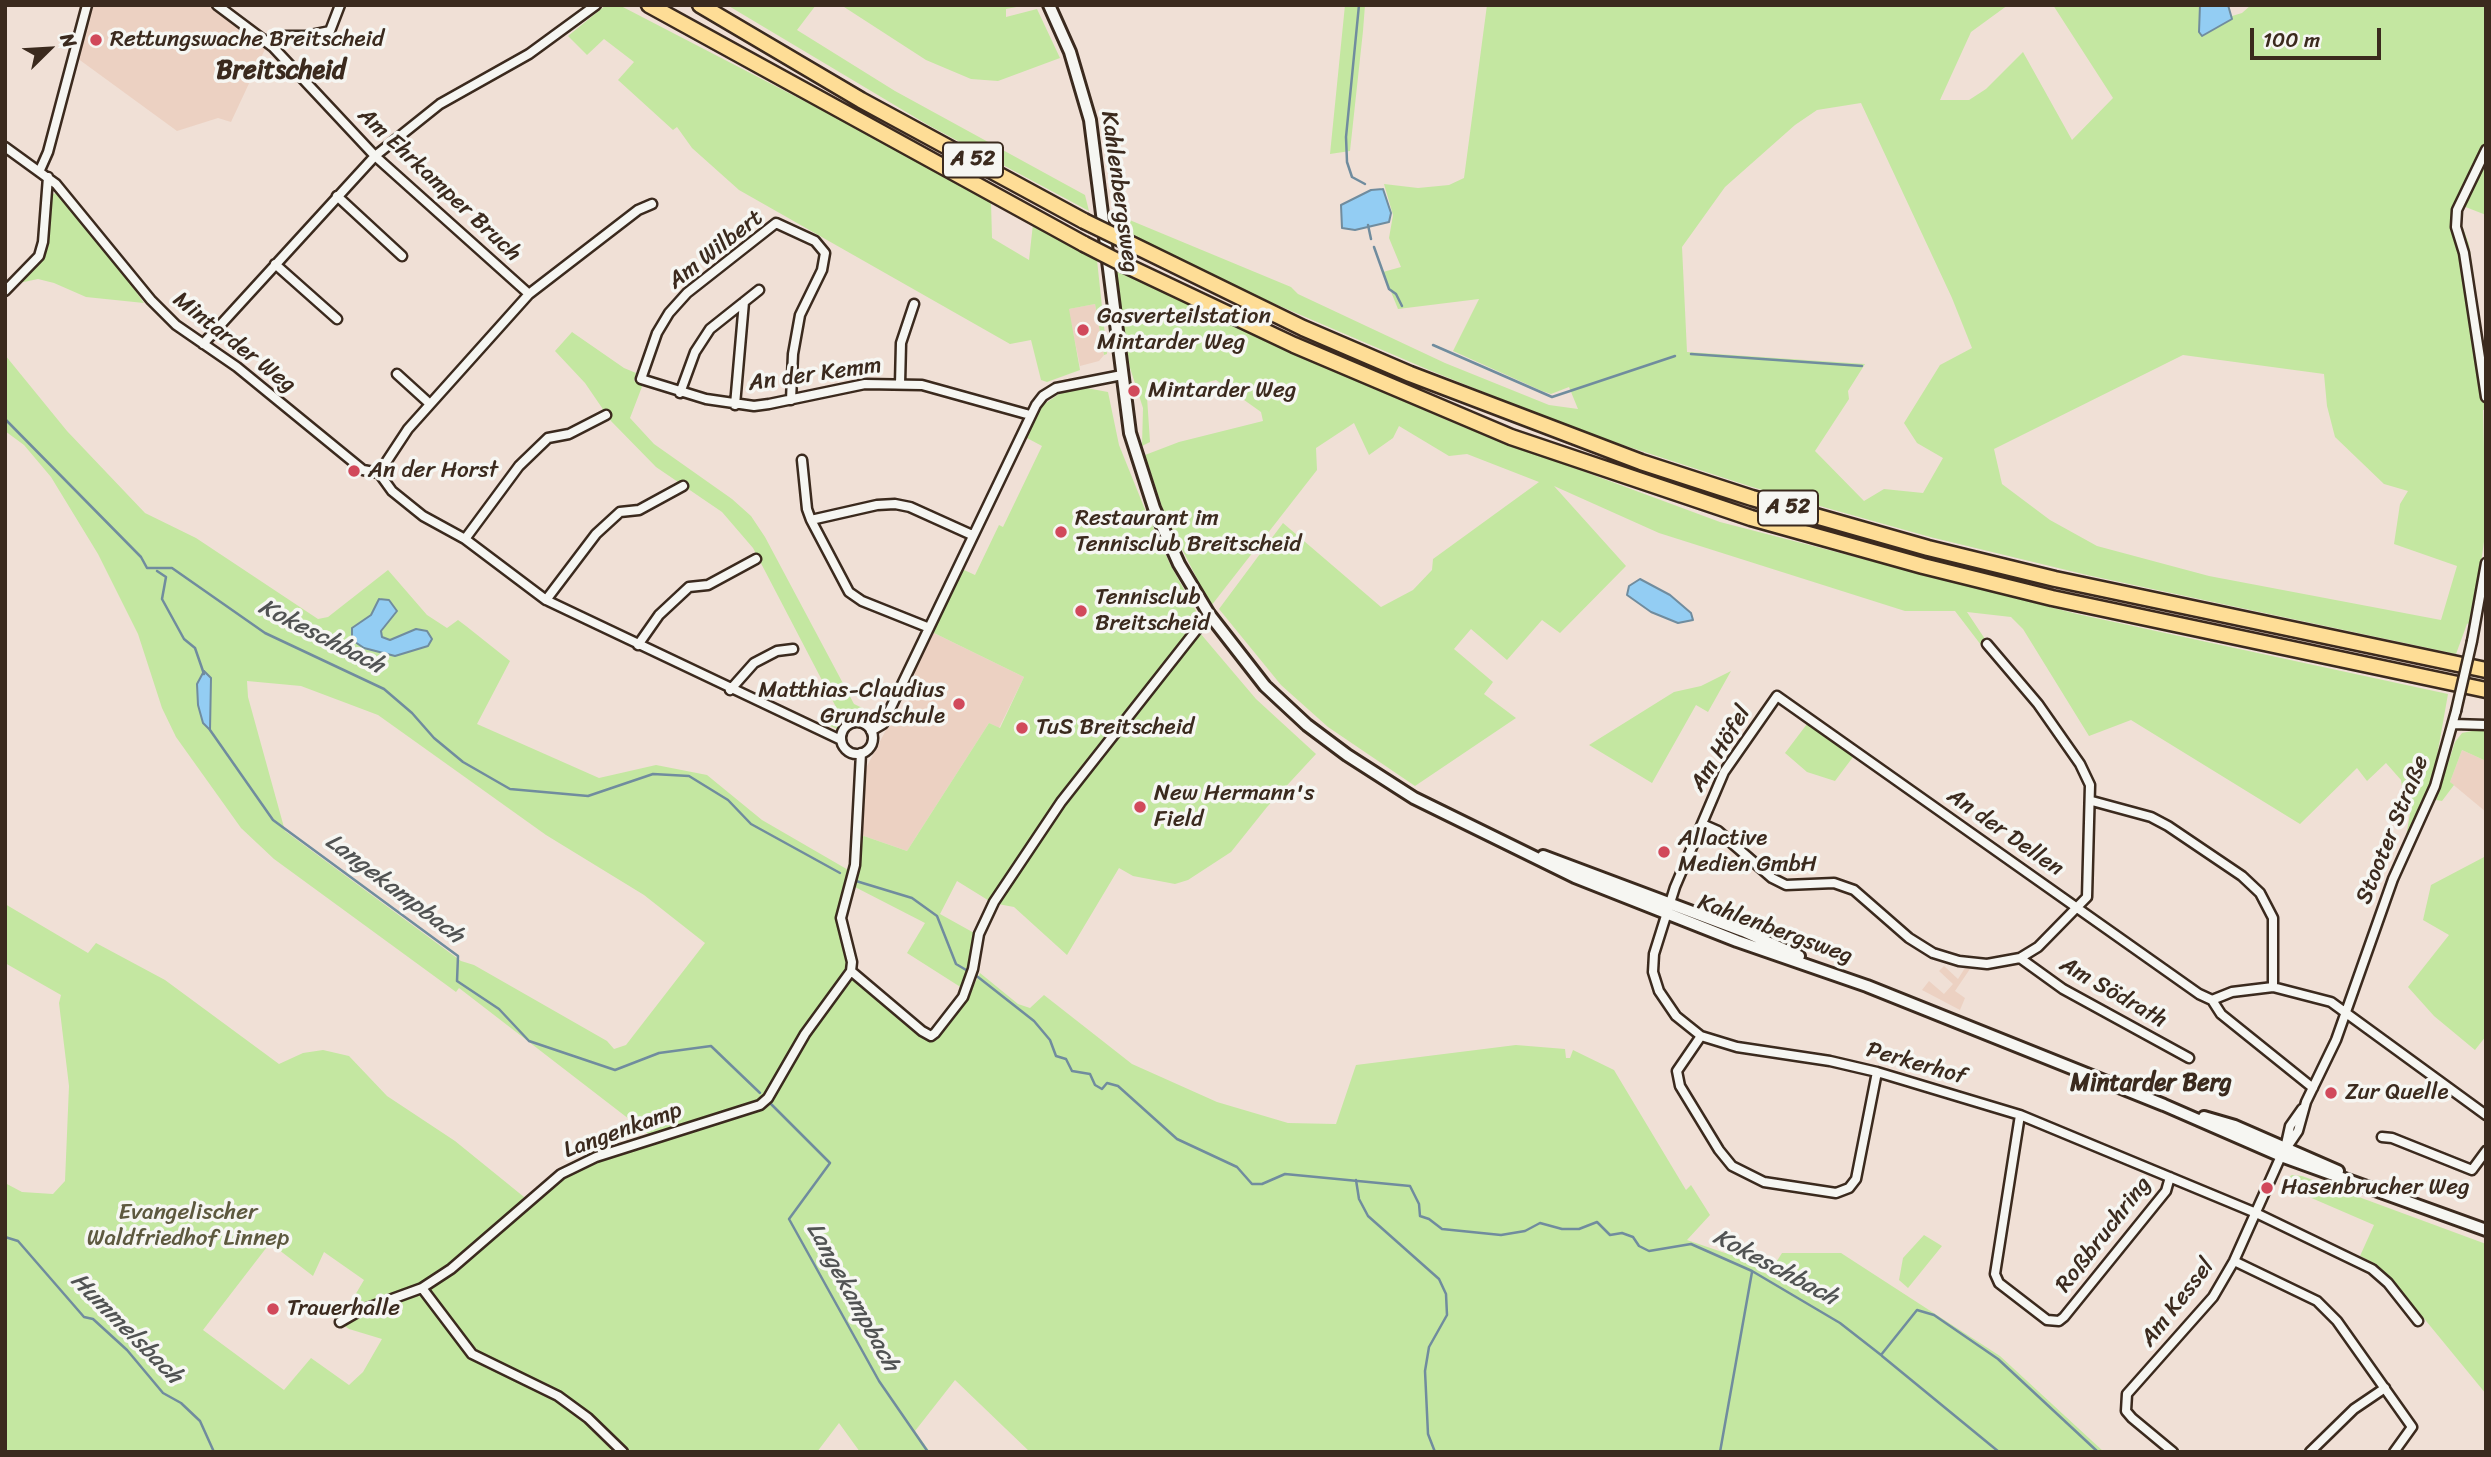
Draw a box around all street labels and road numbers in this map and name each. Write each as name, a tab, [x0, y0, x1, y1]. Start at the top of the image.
street label: Am Ehrkamper Bruch	[351, 102, 527, 268]
street label: Kahlenbergsweg	[1094, 109, 1144, 275]
road number: A 52	[943, 142, 1003, 178]
street label: Am Wilbert	[663, 204, 769, 296]
street label: Mintarder Weg	[167, 286, 301, 400]
street label: An der Kemm	[747, 352, 883, 398]
road number: A 52	[1758, 490, 1818, 526]
street label: Am Höfel	[1685, 701, 1757, 797]
street label: Stooter Straße	[2351, 752, 2435, 908]
street label: An der Dellen	[1941, 783, 2069, 883]
street label: Kahlenbergsweg	[1694, 889, 1856, 971]
street label: Am Södrath	[2054, 951, 2172, 1035]
street label: Perkerhof	[1863, 1037, 1969, 1091]
street label: Langenkamp	[560, 1097, 686, 1165]
street label: Roßbruchring	[2050, 1172, 2158, 1298]
street label: Am Kessel	[2135, 1253, 2221, 1353]

